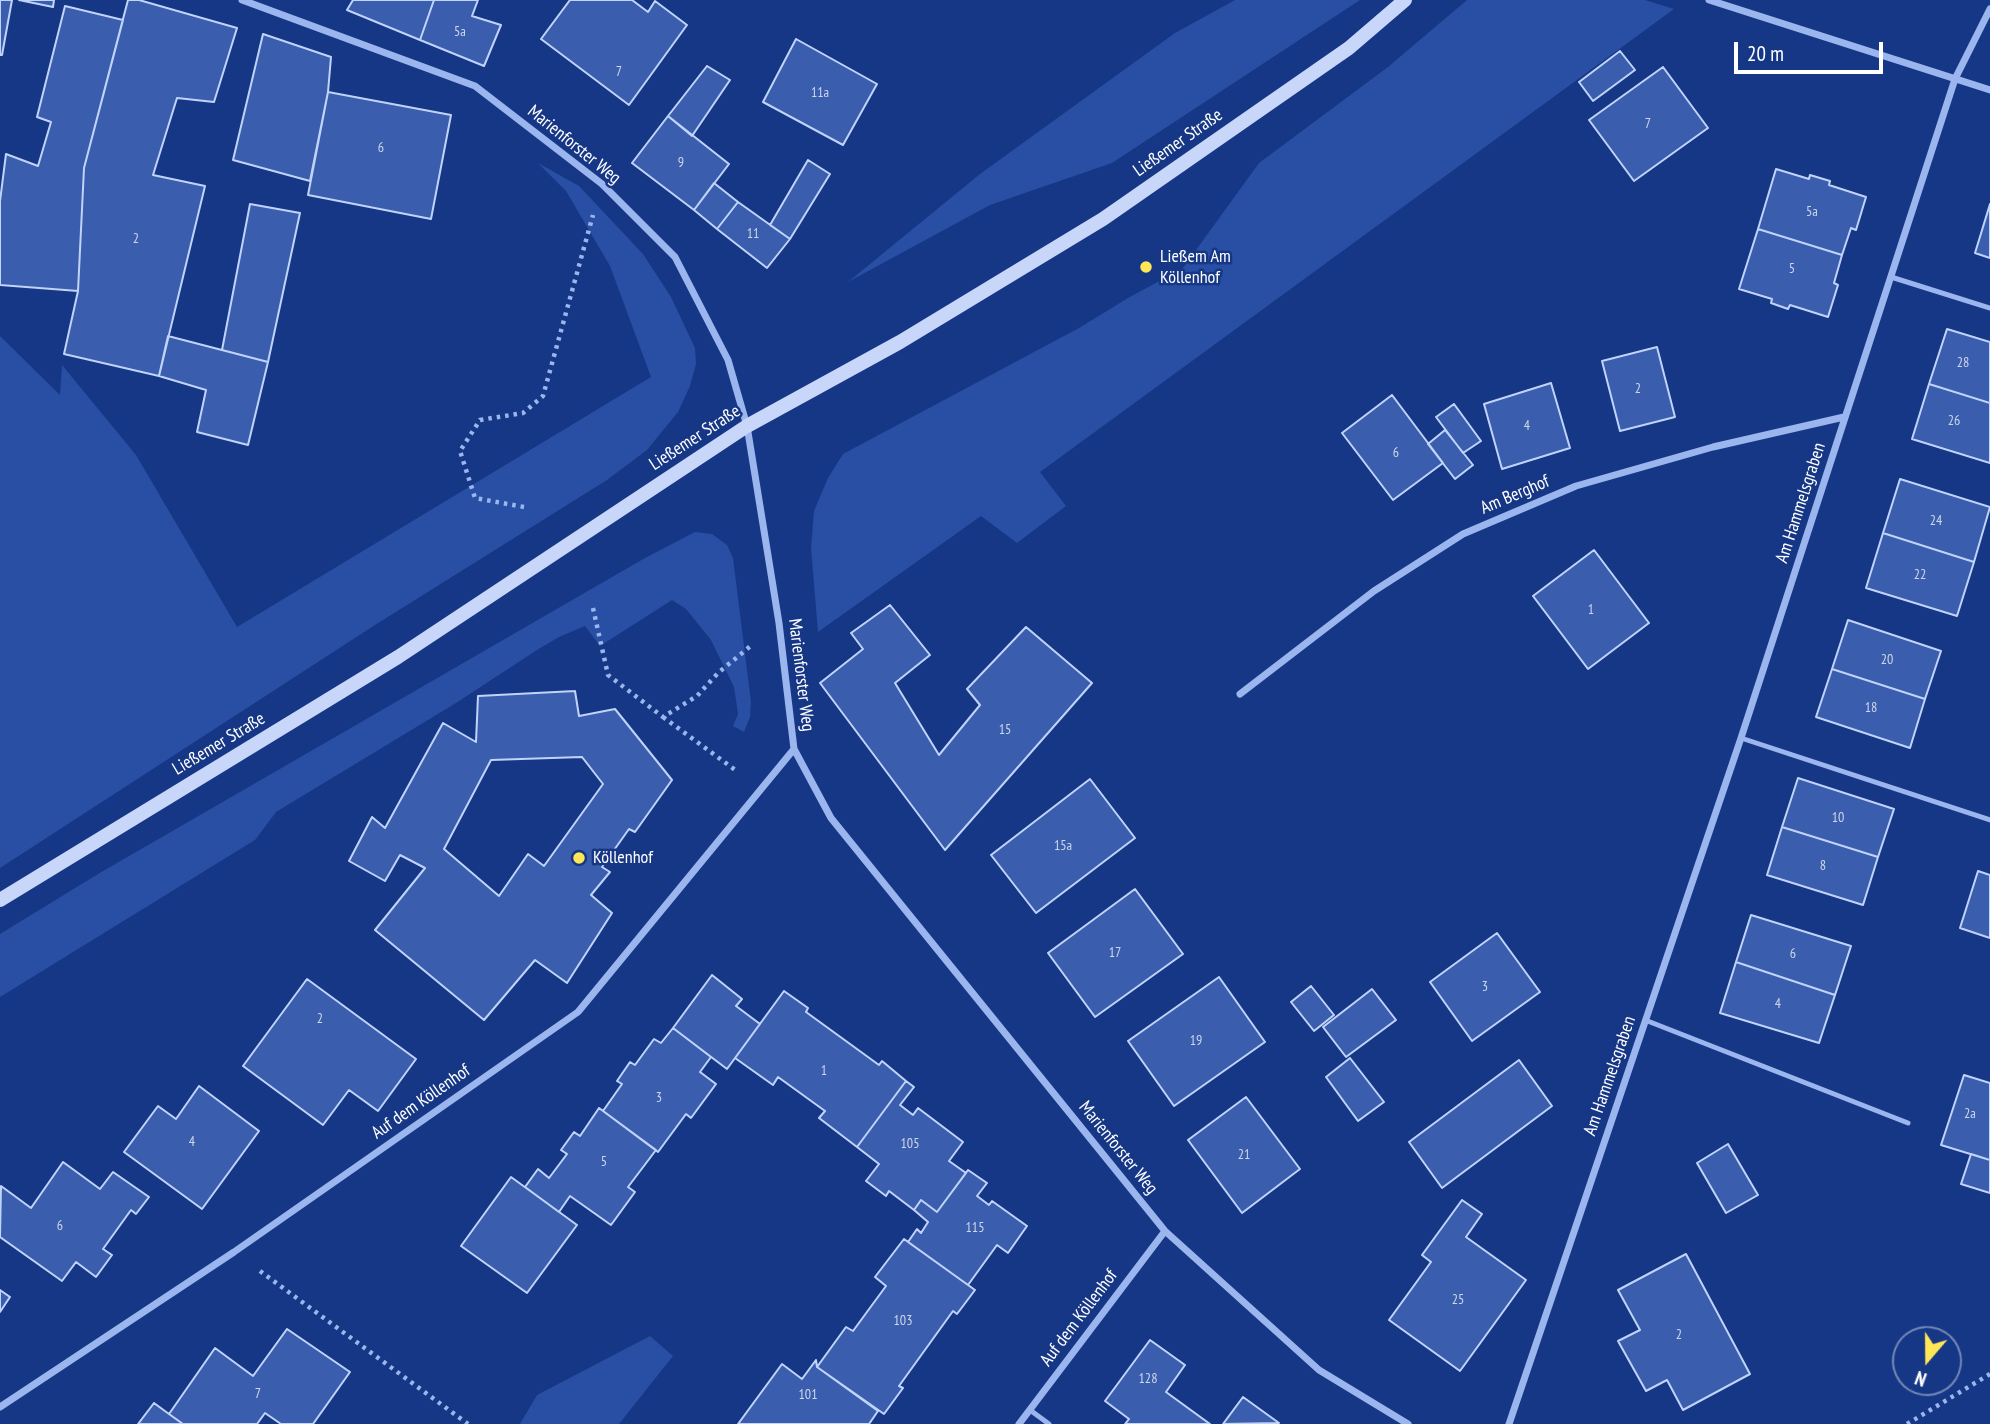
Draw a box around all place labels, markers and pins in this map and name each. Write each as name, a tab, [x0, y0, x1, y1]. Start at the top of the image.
place label: Ließem Am Köllenhof	[1160, 246, 1231, 288]
marker: Ließem Am Köllenhof	[1138, 259, 1154, 275]
place label: Köllenhof	[593, 847, 653, 869]
marker: Köllenhof	[571, 850, 587, 866]

